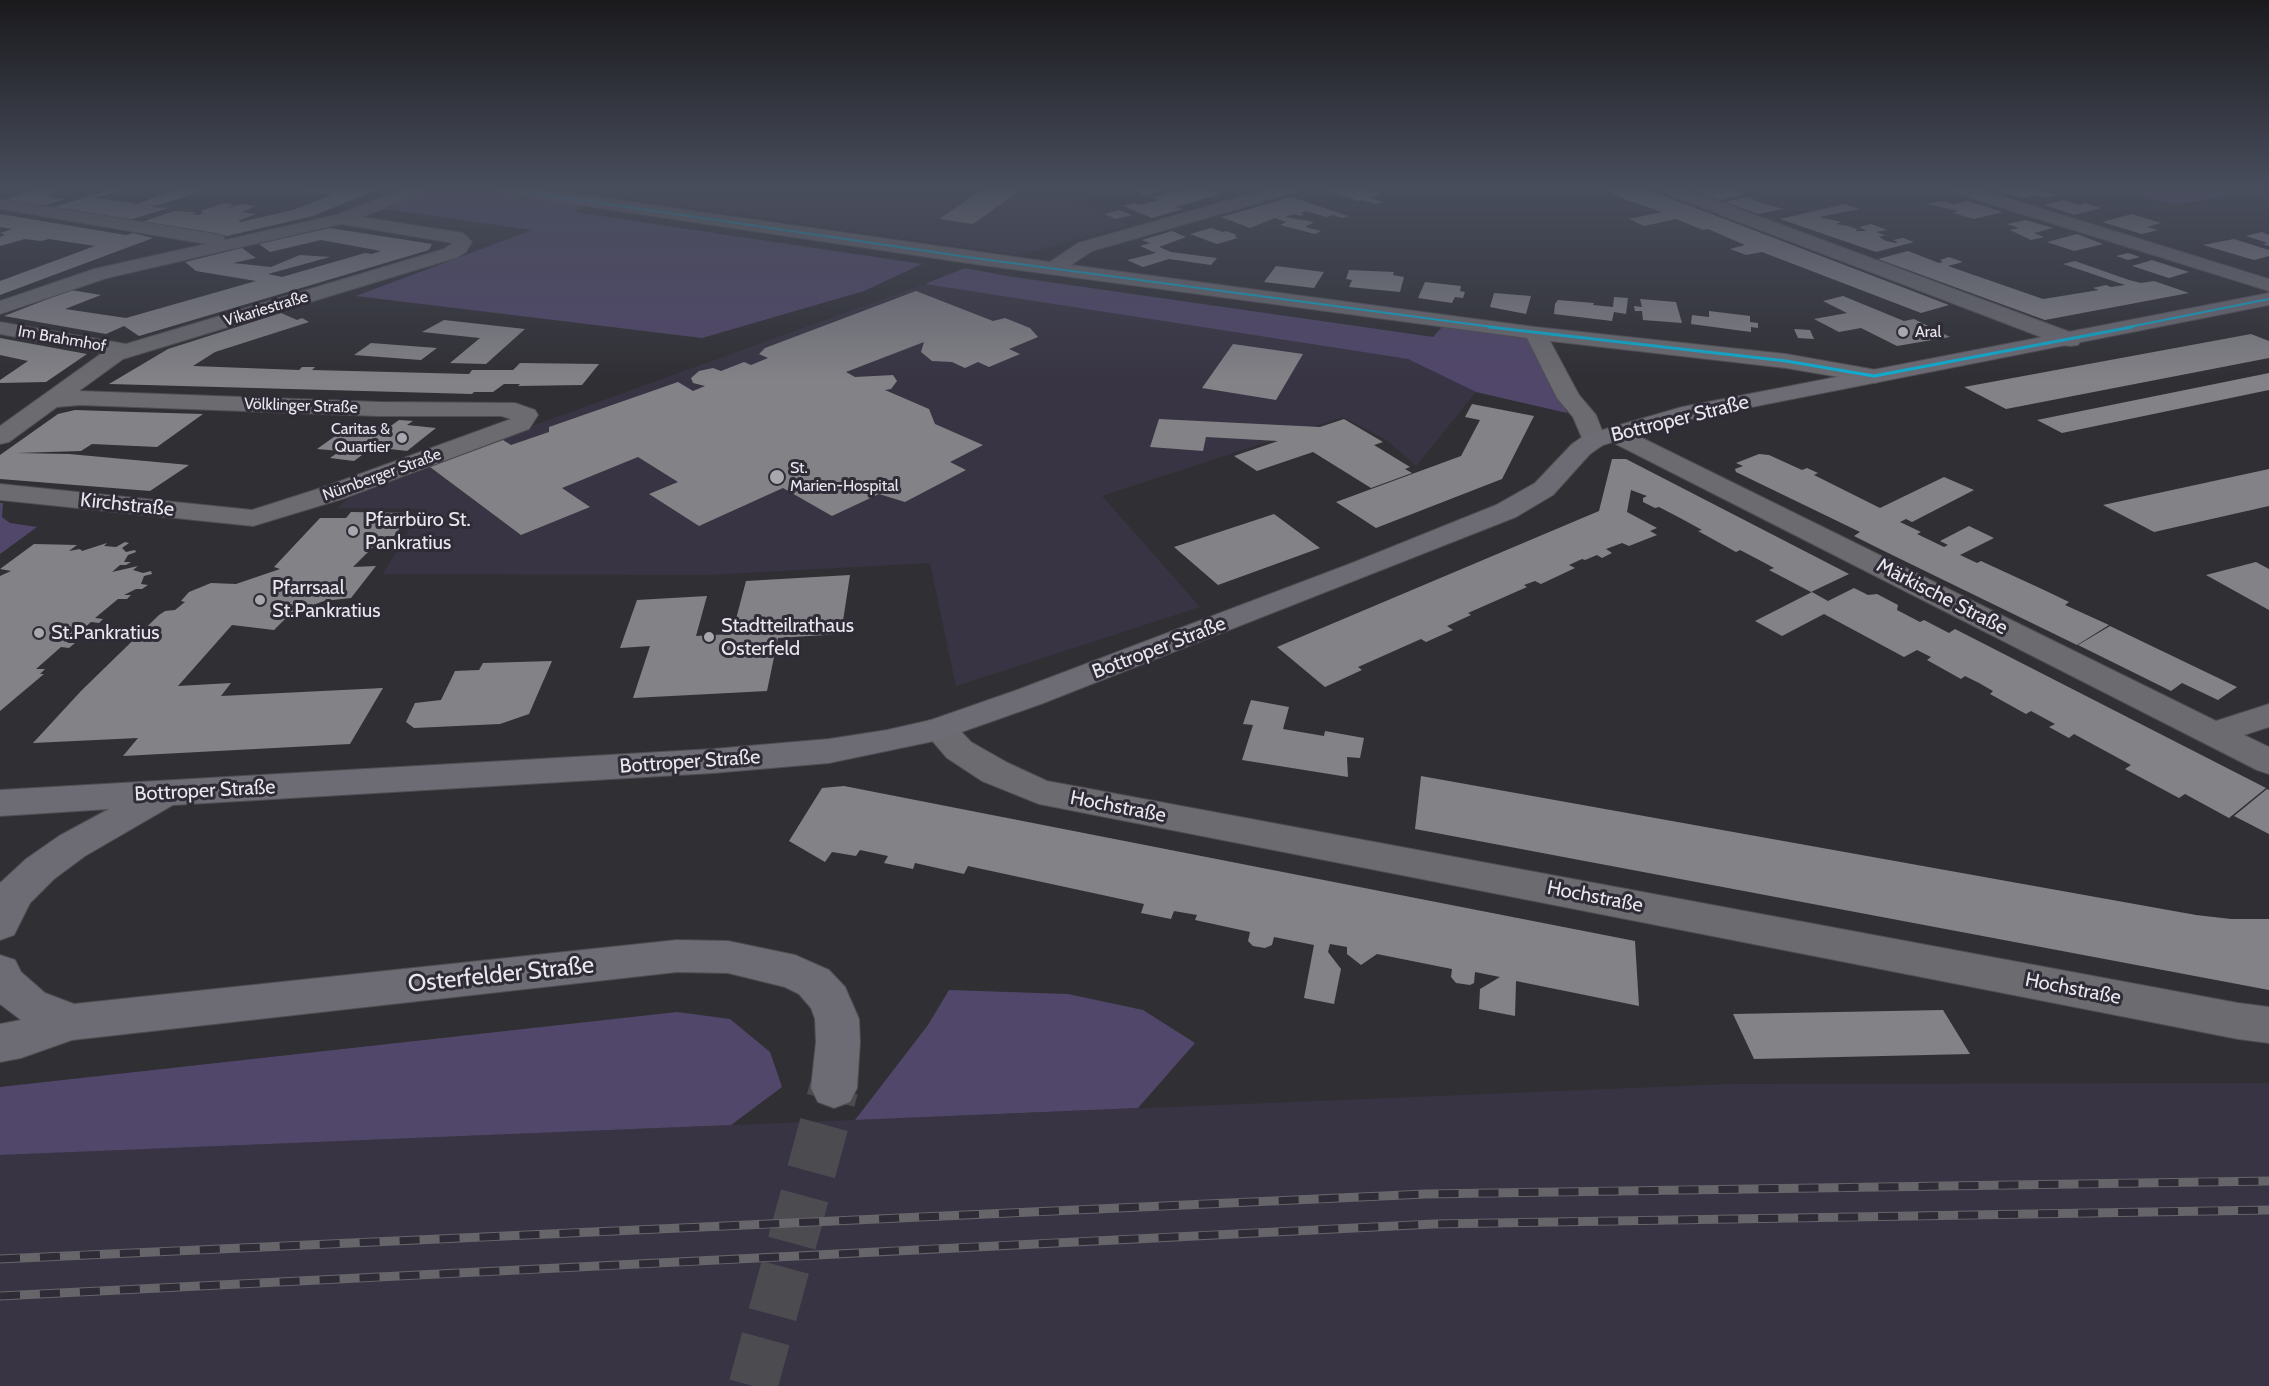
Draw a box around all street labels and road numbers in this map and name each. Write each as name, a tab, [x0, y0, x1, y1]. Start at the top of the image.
street label: Vikariestraße	[221, 287, 311, 331]
street label: Im Brahmhof	[16, 322, 108, 356]
street label: Bottroper Straße	[1609, 390, 1751, 448]
street label: Völklinger Straße	[244, 394, 358, 418]
street label: Nürnberger Straße	[320, 445, 444, 505]
street label: Kirchstraße	[79, 488, 175, 522]
street label: Märkische Straße	[1873, 554, 2011, 640]
street label: Bottroper Straße	[1089, 612, 1229, 684]
street label: Bottroper Straße	[619, 745, 761, 779]
street label: Bottroper Straße	[134, 775, 276, 807]
street label: Hochstraße	[1068, 786, 1168, 828]
street label: Hochstraße	[1545, 876, 1645, 918]
street label: Osterfelder Straße	[407, 951, 595, 999]
street label: Hochstraße	[2023, 968, 2123, 1010]

